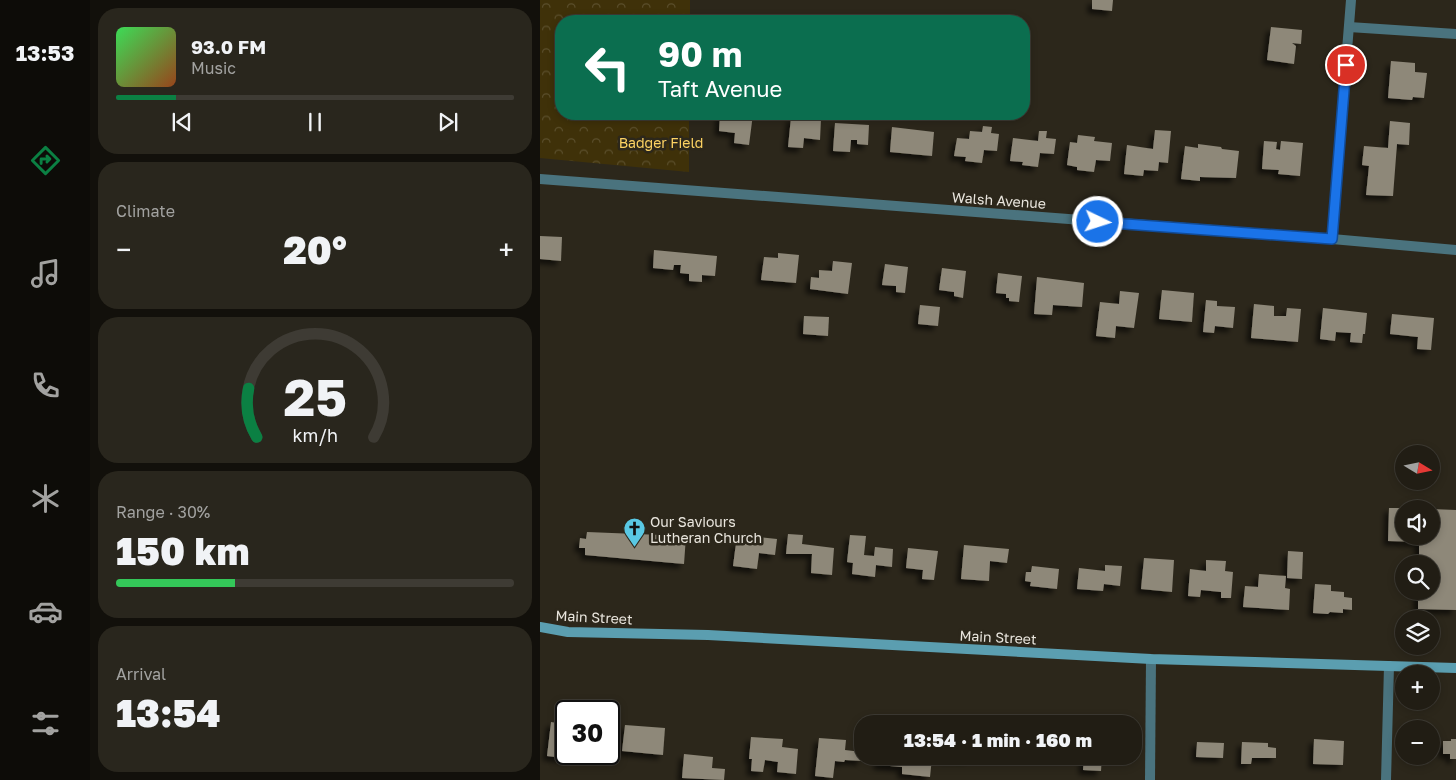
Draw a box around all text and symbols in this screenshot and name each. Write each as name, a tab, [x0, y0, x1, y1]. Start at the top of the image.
text: 90 m	[658, 33, 742, 75]
text: 93.0 FM	[191, 35, 266, 58]
icon: left	[575, 35, 640, 100]
text: 13:53	[16, 39, 74, 66]
pin	[1325, 44, 1367, 86]
icon: arrive	[1332, 51, 1360, 79]
text: Music	[191, 58, 236, 78]
text: Taft Avenue	[658, 75, 782, 102]
icon: previous	[168, 108, 196, 136]
icon: pause	[301, 108, 329, 136]
icon: next	[434, 108, 462, 136]
park label: Badger Field	[619, 134, 703, 151]
icon: directions	[28, 143, 63, 178]
street label: Walsh Avenue	[951, 188, 1047, 212]
position arrow	[1071, 195, 1123, 247]
text: Climate	[116, 201, 175, 221]
text: 20°	[283, 227, 347, 272]
text: −	[116, 233, 131, 266]
text: +	[499, 233, 514, 266]
icon: music	[28, 256, 63, 291]
text: 25	[283, 365, 347, 427]
icon: phone	[28, 368, 63, 403]
text: km/h	[292, 424, 338, 446]
north arrow	[1395, 445, 1440, 490]
map controls	[1395, 445, 1440, 765]
icon: climate	[28, 481, 63, 516]
button: sound	[1395, 500, 1440, 545]
text: Range · 30%	[116, 502, 210, 522]
place label: Our Saviours Lutheran Church	[650, 513, 762, 546]
church icon: Our Saviours Lutheran Church	[622, 517, 646, 548]
text: 150 km	[116, 528, 250, 573]
button: search	[1395, 555, 1440, 600]
icon: car	[28, 594, 63, 629]
street label: Main Street	[555, 606, 633, 628]
button: layers	[1395, 610, 1440, 655]
street label: Main Street	[959, 626, 1037, 648]
text: Arrival	[116, 664, 166, 684]
button: +	[1395, 665, 1440, 710]
text: 13:54	[116, 690, 221, 735]
speed limit sign: 30	[555, 700, 620, 765]
icon: filters	[28, 706, 63, 741]
button: −	[1395, 720, 1440, 765]
text: 13:54 · 1 min · 160 m	[904, 728, 1092, 751]

